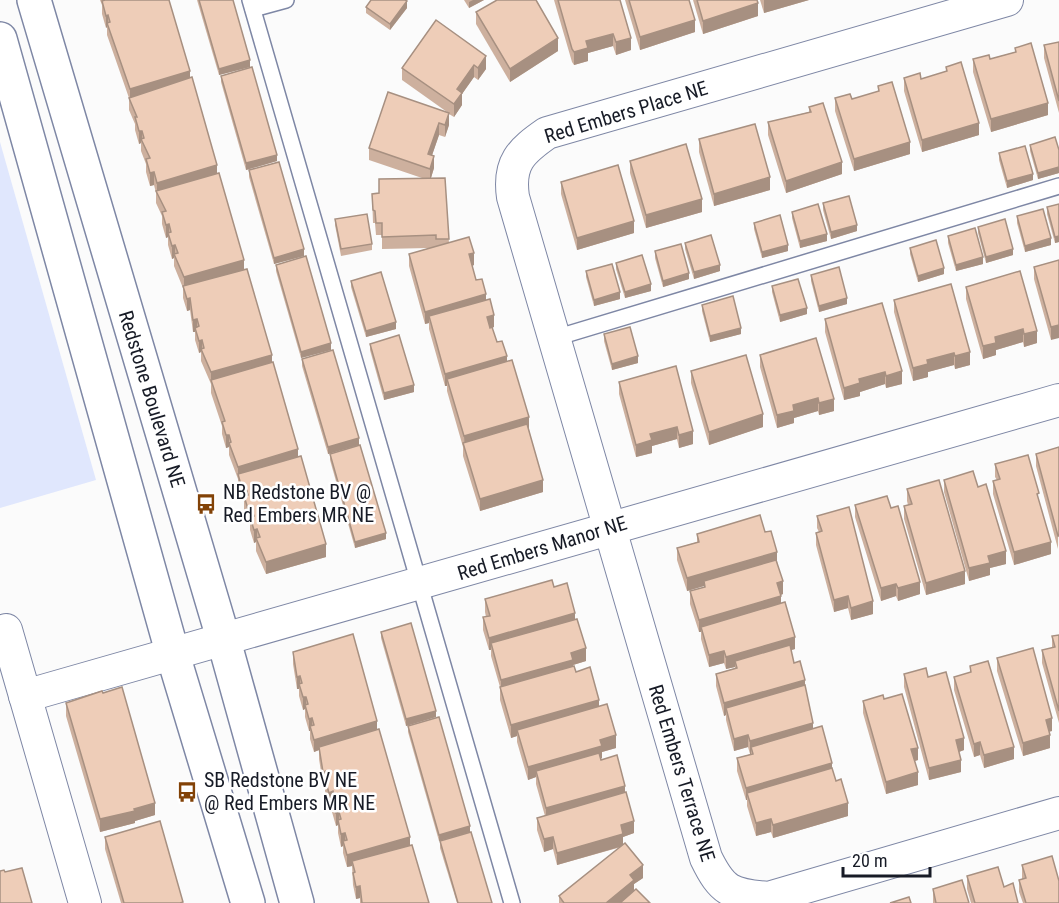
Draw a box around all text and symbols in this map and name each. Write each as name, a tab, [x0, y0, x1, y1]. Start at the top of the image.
street label: Red Embers Place NE	[542, 76, 711, 148]
street label: Redstone Boulevard NE	[114, 308, 190, 490]
place label: NB Redstone BV @ Red Embers MR NE	[223, 480, 374, 527]
bus stop icon: NB Redstone BV @ Red Embers MR NE	[194, 492, 218, 516]
street label: Red Embers Manor NE	[454, 511, 630, 585]
street label: Red Embers Terrace NE	[644, 682, 720, 864]
place label: SB Redstone BV NE @ Red Embers MR NE	[204, 768, 375, 815]
bus stop icon: SB Redstone BV NE @ Red Embers MR NE	[175, 780, 199, 804]
scale bar	[843, 840, 930, 878]
text: 20 m	[852, 850, 887, 871]

